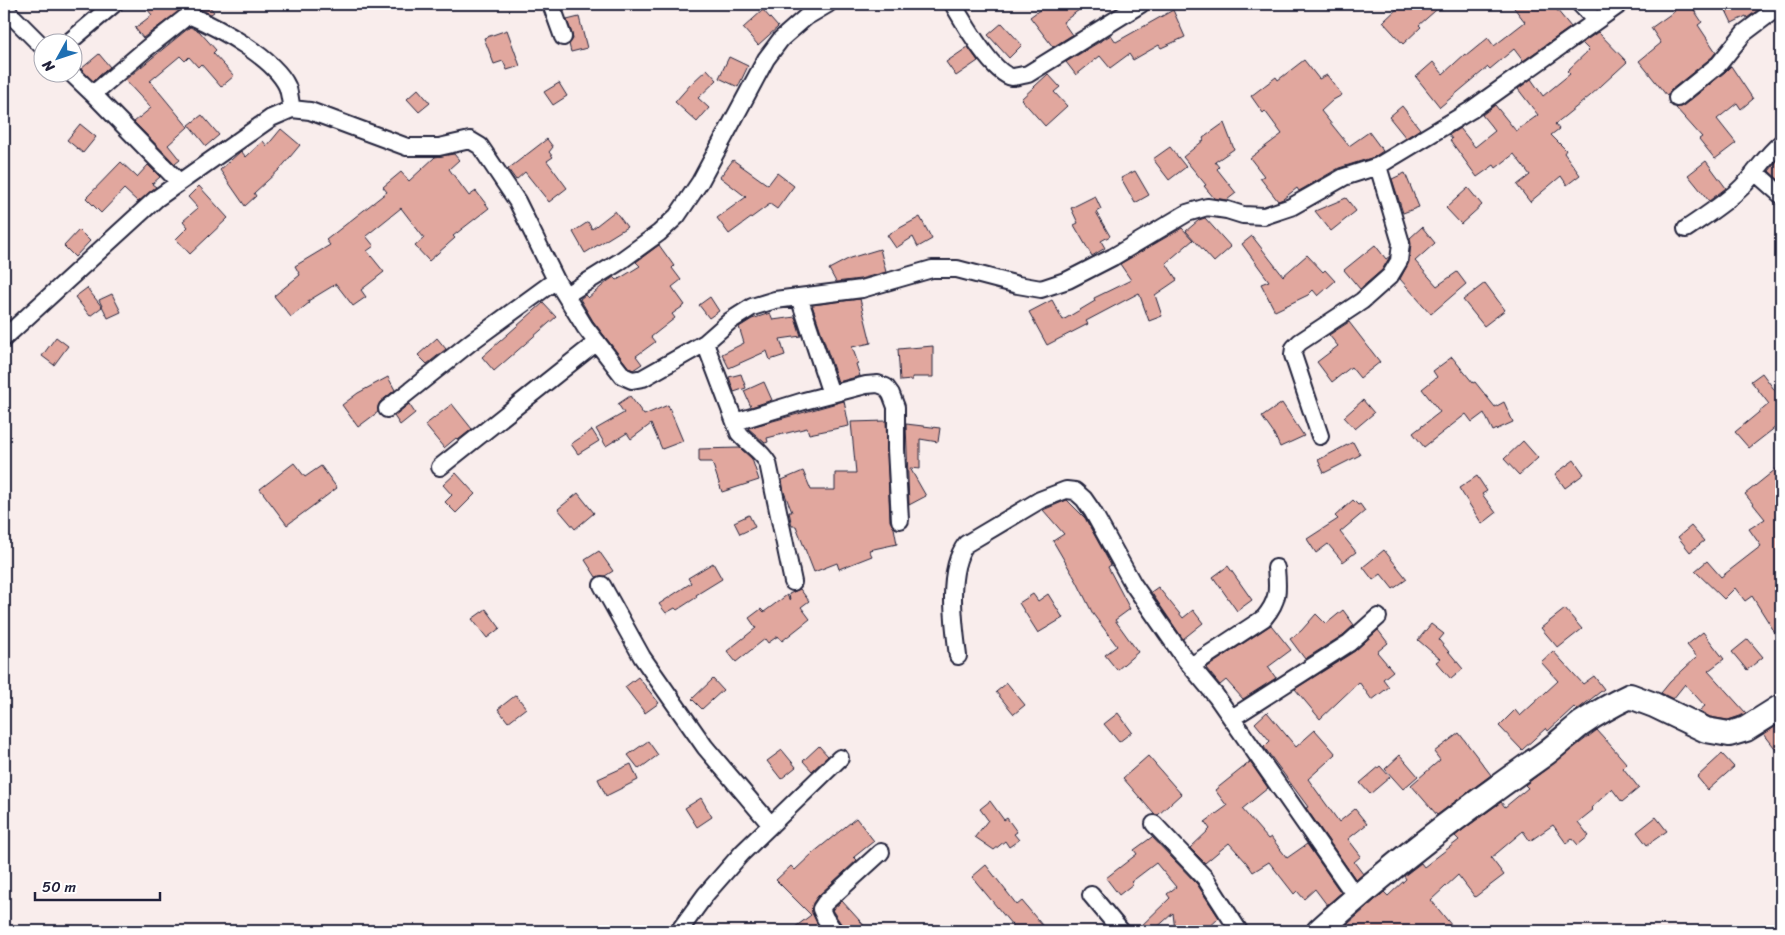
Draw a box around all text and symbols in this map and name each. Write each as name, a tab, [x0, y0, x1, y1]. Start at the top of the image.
north arrow	[32, 32, 82, 82]
text: N	[36, 54, 62, 79]
scale bar	[35, 870, 160, 902]
text: 50 m	[42, 874, 77, 900]

